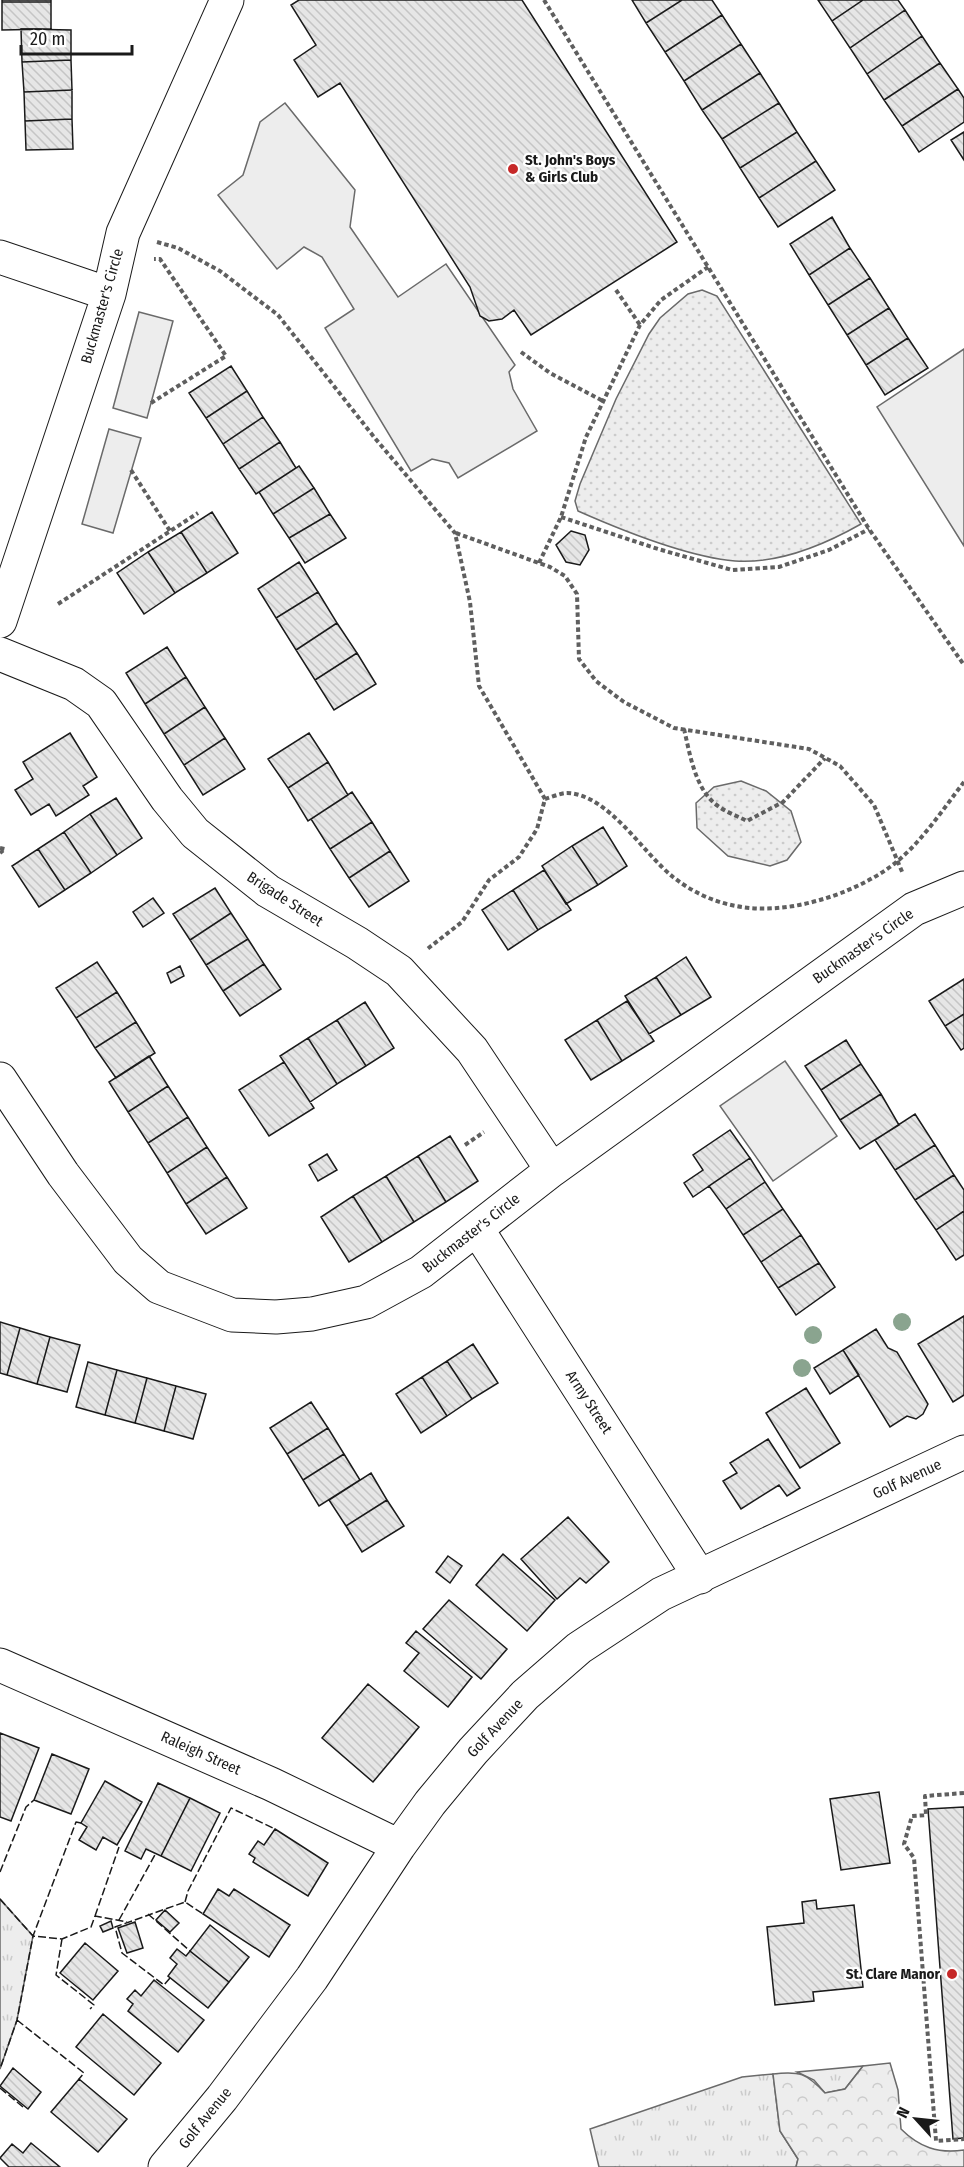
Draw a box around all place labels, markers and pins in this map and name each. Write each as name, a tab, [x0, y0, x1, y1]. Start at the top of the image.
place label: St. John's Boys & Girls Club	[525, 151, 616, 186]
marker: St. John's Boys & Girls Club	[506, 162, 520, 176]
place label: St. Clare Manor	[846, 1965, 941, 1983]
marker: St. Clare Manor	[945, 1967, 959, 1981]

